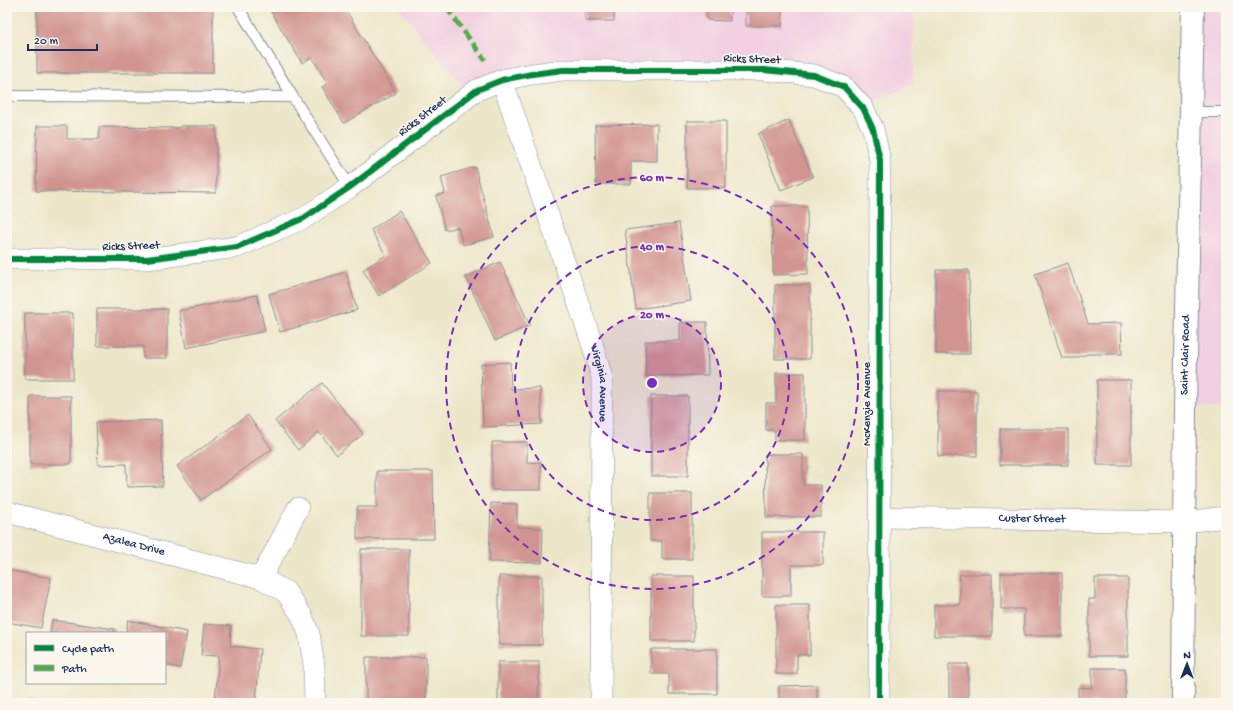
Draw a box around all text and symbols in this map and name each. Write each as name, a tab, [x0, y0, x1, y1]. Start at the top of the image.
scale bar	[28, 26, 97, 52]
text: 20 m	[34, 35, 59, 49]
street label: Ricks Street	[723, 52, 782, 68]
street label: Ricks Street	[396, 93, 451, 140]
text: 60 m	[640, 172, 665, 186]
street label: Ricks Street	[102, 239, 161, 255]
text: 40 m	[639, 241, 664, 255]
text: 20 m	[640, 309, 665, 323]
street label: Saint Clair Road	[1178, 314, 1194, 395]
street label: Virginia Avenue	[586, 344, 609, 423]
street label: McKenzie Avenue	[861, 361, 875, 446]
centre of rings	[645, 376, 659, 390]
street label: Custer Street	[998, 512, 1067, 527]
street label: Azalea Drive	[101, 530, 167, 560]
legend	[26, 632, 166, 684]
text: Cycle path	[62, 643, 115, 657]
north arrow	[1167, 644, 1207, 684]
text: N	[1183, 650, 1191, 662]
text: Path	[61, 663, 87, 677]

